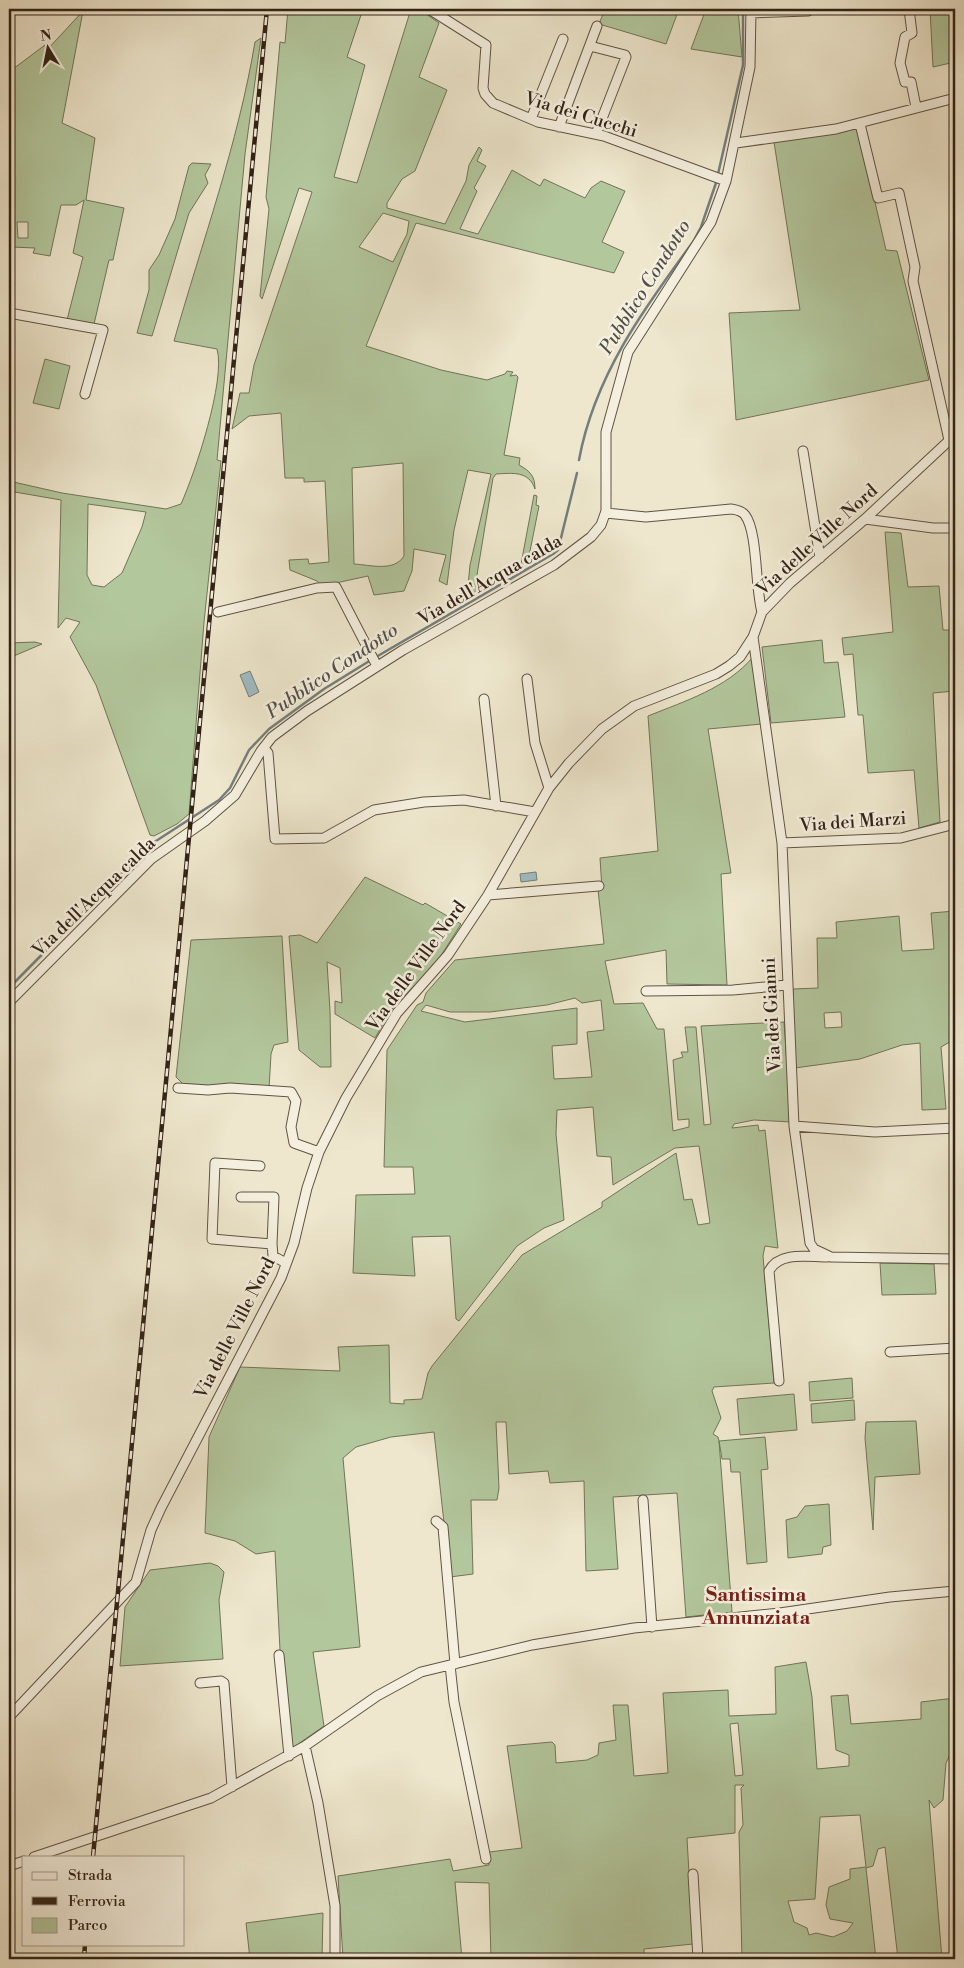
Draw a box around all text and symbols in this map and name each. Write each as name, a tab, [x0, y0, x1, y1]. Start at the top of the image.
north arrow	[22, 22, 72, 72]
text: N	[39, 26, 53, 46]
street label: Via dei Cucchi	[521, 87, 640, 143]
water label: Pubblico Condotto	[593, 215, 696, 359]
street label: Via delle Ville Nord	[751, 479, 883, 601]
street label: Via dell'Acqua calda	[413, 529, 567, 631]
water label: Pubblico Condotto	[261, 618, 403, 725]
street label: Via dei Marzi	[798, 807, 907, 837]
street label: Via dell'Acqua calda	[27, 832, 161, 962]
street label: Via delle Ville Nord	[360, 896, 472, 1037]
street label: Via dei Gianni	[757, 957, 787, 1074]
street label: Via delle Ville Nord	[189, 1253, 281, 1404]
district label: Santissima Annunziata	[701, 1583, 810, 1631]
legend	[22, 1856, 185, 1946]
text: Strada	[68, 1866, 112, 1885]
text: Ferrovia	[68, 1892, 126, 1911]
text: Parco	[68, 1916, 107, 1935]

